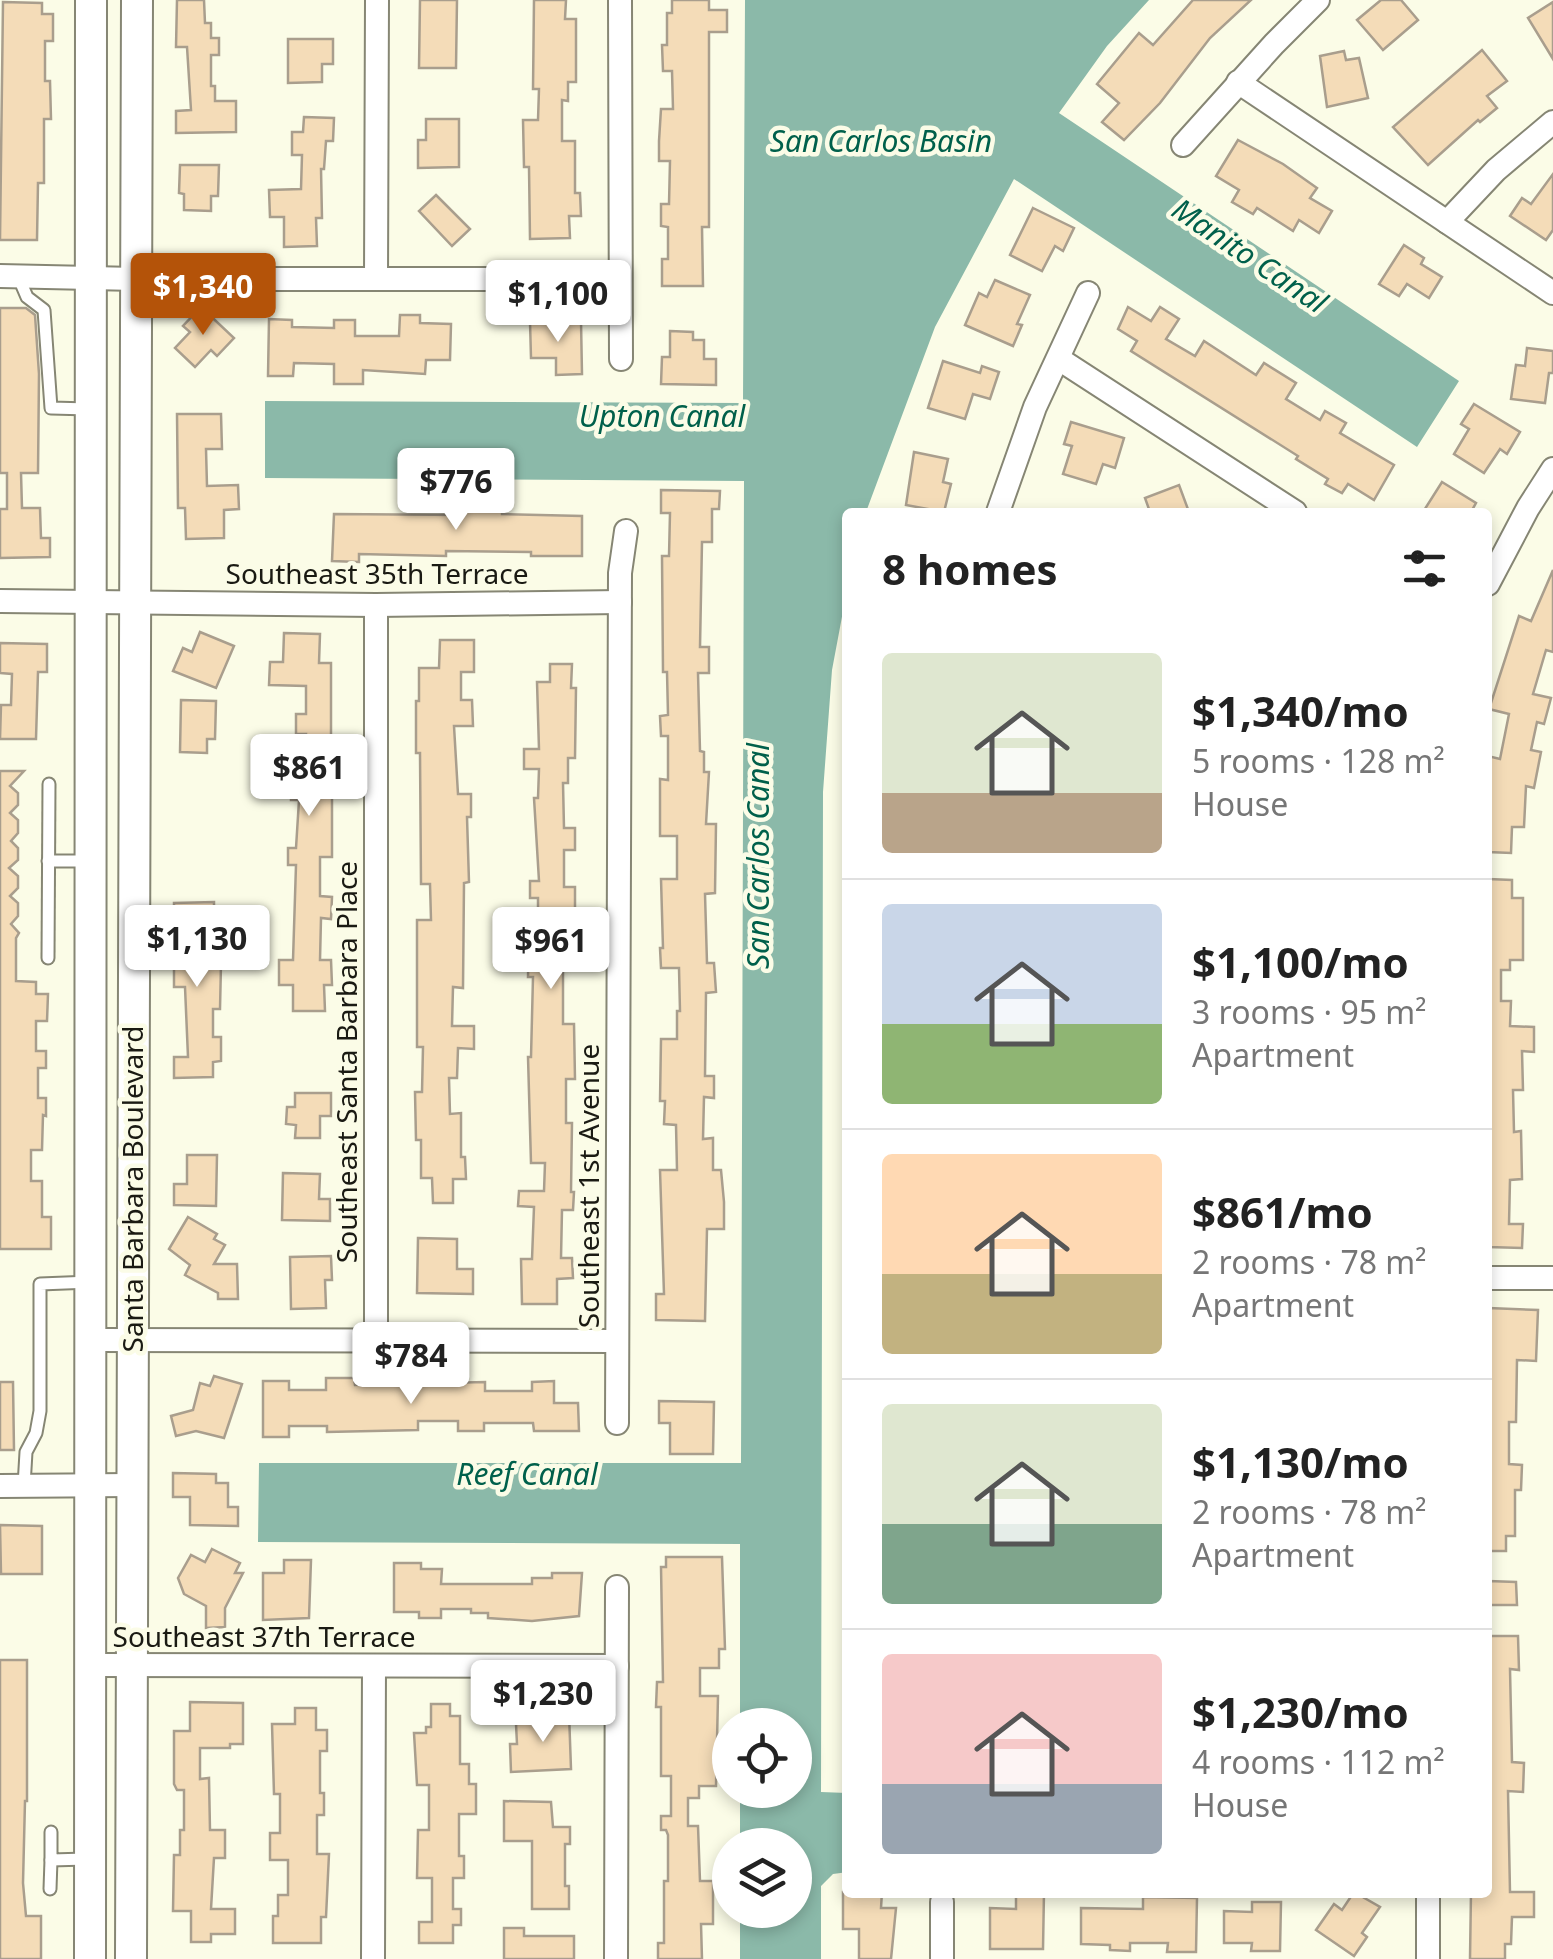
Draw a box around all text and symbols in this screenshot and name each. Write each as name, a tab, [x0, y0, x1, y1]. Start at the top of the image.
water label: San Carlos Basin	[770, 120, 992, 161]
water label: Manito Canal	[1164, 188, 1337, 323]
pin: $1,340	[122, 253, 284, 338]
pin: $1,100	[477, 260, 639, 345]
text: $1,340	[153, 264, 253, 307]
text: $1,100	[508, 271, 608, 314]
water label: Upton Canal	[579, 395, 747, 436]
pin: $776	[397, 448, 515, 533]
text: $776	[419, 459, 493, 502]
text: 8 homes	[882, 540, 1058, 597]
icon: filters	[1397, 541, 1452, 596]
street label: Southeast 35th Terrace	[226, 554, 528, 592]
text: $1,340/mo	[1192, 682, 1409, 739]
icon: home	[962, 693, 1082, 813]
pin: $861	[250, 734, 368, 819]
text: 5 rooms · 128 m²	[1192, 739, 1445, 782]
water label: San Carlos Canal	[737, 742, 778, 969]
text: $861	[272, 745, 346, 788]
text: House	[1192, 782, 1288, 825]
street label: Southeast Santa Barbara Place	[327, 861, 365, 1263]
pin: $1,130	[116, 905, 278, 990]
pin: $961	[492, 907, 610, 992]
text: $1,130	[147, 916, 247, 959]
text: $961	[514, 918, 588, 961]
text: $1,100/mo	[1192, 933, 1409, 990]
icon: home	[962, 944, 1082, 1064]
text: 3 rooms · 95 m²	[1192, 990, 1426, 1033]
street label: Santa Barbara Boulevard	[113, 1026, 151, 1352]
text: Apartment	[1192, 1033, 1354, 1076]
street label: Southeast 1st Avenue	[569, 1044, 607, 1328]
text: $861/mo	[1192, 1183, 1373, 1240]
icon: home	[962, 1194, 1082, 1314]
text: 2 rooms · 78 m²	[1192, 1240, 1426, 1283]
text: Apartment	[1192, 1283, 1354, 1326]
pin: $784	[352, 1322, 470, 1407]
text: $784	[374, 1333, 448, 1376]
text: $1,130/mo	[1192, 1433, 1409, 1490]
icon: home	[962, 1444, 1082, 1564]
water label: Reef Canal	[456, 1453, 599, 1494]
text: 2 rooms · 78 m²	[1192, 1490, 1426, 1533]
text: Apartment	[1192, 1533, 1354, 1576]
street label: Southeast 37th Terrace	[113, 1617, 415, 1655]
pin: $1,230	[462, 1660, 624, 1745]
text: $1,230	[493, 1671, 593, 1714]
text: $1,230/mo	[1192, 1683, 1409, 1740]
icon: home	[962, 1694, 1082, 1814]
map controls	[712, 1708, 812, 1928]
button: locate	[712, 1708, 812, 1808]
text: 4 rooms · 112 m²	[1192, 1740, 1445, 1783]
text: House	[1192, 1783, 1288, 1826]
button: layers	[712, 1828, 812, 1928]

